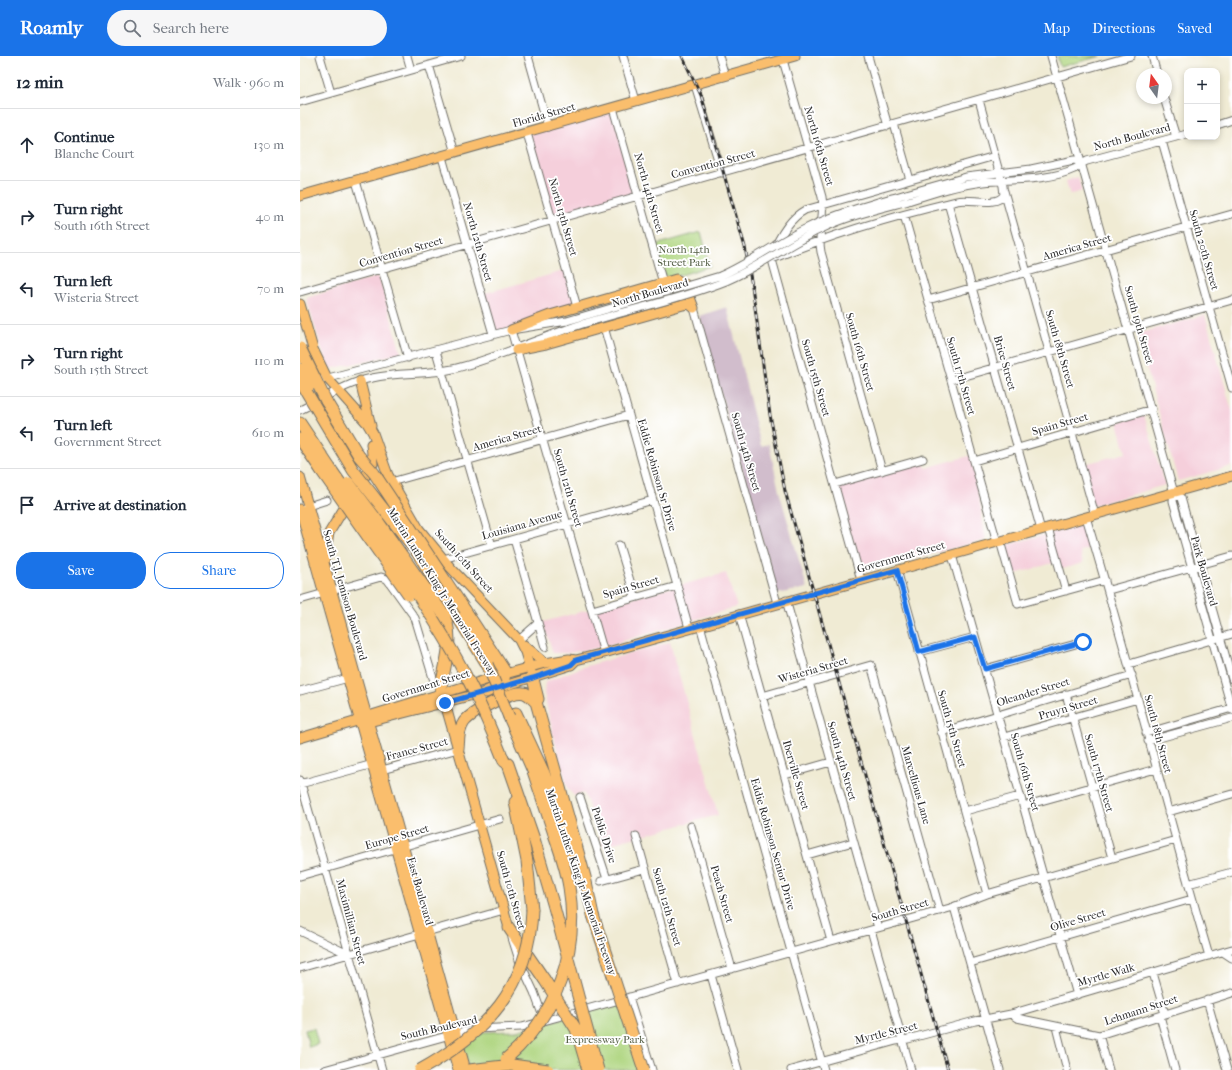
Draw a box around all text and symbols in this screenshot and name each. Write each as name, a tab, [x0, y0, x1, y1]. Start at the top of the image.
search box	[107, 10, 387, 46]
text: Roamly	[20, 17, 83, 39]
icon: search	[121, 17, 143, 39]
text: Search here	[153, 19, 229, 37]
text: Map	[1043, 20, 1070, 37]
text: Directions	[1092, 20, 1155, 37]
text: Saved	[1177, 20, 1212, 37]
north arrow	[1136, 68, 1172, 104]
map controls	[1184, 68, 1220, 140]
button: +	[1184, 68, 1220, 104]
text: 12 min	[16, 72, 63, 92]
text: Walk · 960 m	[213, 75, 284, 90]
street label: Florida Street	[511, 100, 577, 130]
button: −	[1184, 104, 1220, 140]
street label: North 16th Street	[801, 105, 837, 187]
street label: North Boulevard	[1092, 120, 1173, 154]
text: Continue	[54, 128, 114, 146]
icon: ahead	[16, 134, 38, 156]
text: 130 m	[253, 137, 284, 152]
text: Blanche Court	[54, 146, 135, 161]
street label: Convention Street	[670, 147, 757, 181]
street label: North 14th Street	[631, 151, 667, 235]
street label: North 13th Street	[546, 176, 580, 258]
text: Turn right	[54, 200, 123, 218]
street label: North 12th Street	[460, 201, 496, 283]
icon: right	[16, 206, 38, 228]
street label: South 20th Street	[1186, 208, 1222, 292]
text: 40 m	[256, 209, 284, 224]
text: South 16th Street	[54, 218, 150, 233]
street label: America Street	[1040, 231, 1113, 263]
street label: Convention Street	[358, 234, 444, 270]
park label: North 14th Street Park	[657, 243, 711, 269]
text: Turn left	[54, 272, 112, 290]
street label: North Boulevard	[610, 276, 691, 310]
icon: left	[16, 278, 38, 300]
text: 70 m	[257, 281, 284, 296]
street label: South 19th Street	[1122, 284, 1156, 366]
text: Wisteria Street	[54, 290, 139, 305]
street label: South 18th Street	[1043, 308, 1077, 390]
street label: South 16th Street	[843, 311, 877, 393]
street label: Brice Street	[991, 334, 1019, 392]
street label: South 17th Street	[944, 335, 978, 417]
street label: South 15th Street	[799, 338, 833, 418]
text: Turn right	[54, 344, 123, 362]
icon: right	[16, 350, 38, 372]
text: 110 m	[254, 353, 284, 368]
text: South 15th Street	[54, 362, 148, 377]
street label: Spain Street	[1030, 410, 1090, 438]
street label: South 14th Street	[728, 411, 764, 493]
text: Turn left	[54, 416, 112, 434]
street label: Eddie Robinson Sr Drive	[635, 417, 679, 533]
icon: left	[16, 422, 38, 444]
street label: America Street	[470, 422, 543, 454]
text: 610 m	[252, 425, 284, 440]
text: Government Street	[54, 434, 162, 449]
street label: South 12th Street	[551, 447, 585, 529]
icon: arrive	[16, 494, 38, 516]
text: Arrive at destination	[54, 496, 186, 514]
street label: Martin Luther King Jr Memorial Freeway	[384, 505, 500, 680]
street label: Louisiana Avenue	[480, 507, 564, 543]
street label: South 10th Street	[432, 526, 496, 596]
street label: South T.J. Jemison Boulevard	[320, 528, 370, 663]
street label: Park Boulevard	[1188, 534, 1221, 609]
street label: Government Street	[855, 538, 947, 576]
button: Save	[16, 552, 146, 589]
button: Share	[154, 552, 284, 589]
street label: Spain Street	[601, 573, 661, 601]
route start	[1074, 633, 1092, 651]
street label: Wisteria Street	[776, 654, 849, 686]
street label: Government Street	[381, 666, 472, 706]
street label: Oleander Street	[995, 675, 1071, 709]
street label: South 15th Street	[935, 689, 969, 769]
street label: Pruyn Street	[1037, 693, 1099, 723]
street label: South 18th Street	[1141, 693, 1175, 775]
route end	[436, 694, 454, 712]
street label: South 14th Street	[824, 720, 860, 802]
street label: South 16th Street	[1008, 731, 1042, 813]
street label: South 17th Street	[1082, 732, 1116, 814]
street label: France Street	[385, 734, 449, 764]
street label: Iberville Street	[780, 739, 812, 811]
street label: Marcellious Lane	[899, 744, 934, 826]
street label: Eddie Robinson Senior Drive	[748, 776, 798, 912]
street label: Martin Luther King Jr Memorial Freeway	[543, 787, 620, 978]
street label: Public Drive	[589, 805, 619, 865]
street label: Europe Street	[364, 822, 431, 852]
street label: South 10th Street	[494, 849, 528, 931]
street label: East Boulevard	[404, 855, 436, 928]
street label: Peach Street	[708, 864, 736, 924]
street label: South 12th Street	[650, 866, 684, 948]
street label: Maximillian Street	[333, 877, 369, 967]
street label: South Street	[870, 896, 930, 924]
street label: Olive Street	[1049, 906, 1107, 934]
street label: Myrtle Walk	[1076, 961, 1136, 989]
street label: Lehmann Street	[1103, 992, 1180, 1028]
street label: South Boulevard	[400, 1013, 479, 1043]
street label: Myrtle Street	[853, 1019, 919, 1047]
park label: Expressway Park	[565, 1033, 645, 1046]

